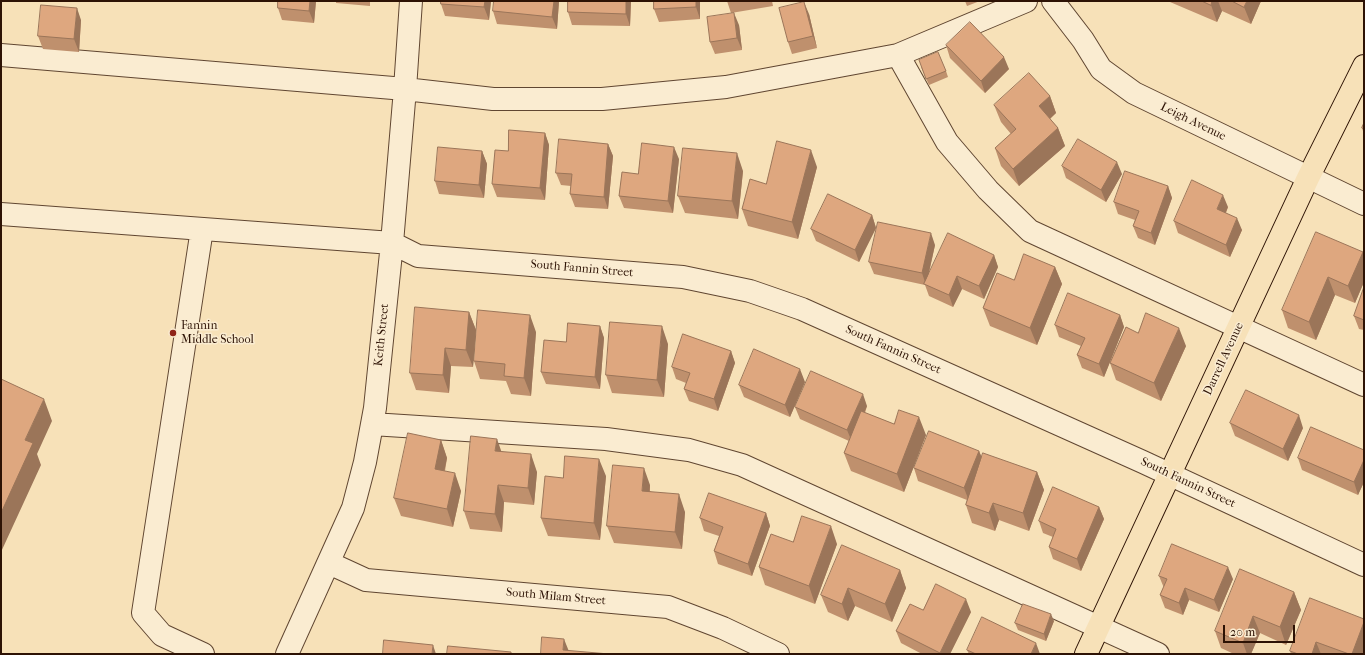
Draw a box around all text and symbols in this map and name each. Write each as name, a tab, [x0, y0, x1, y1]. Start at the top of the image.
street label: Leigh Avenue	[1158, 100, 1228, 144]
street label: South Fannin Street	[530, 257, 634, 281]
street label: Keith Street	[372, 303, 392, 367]
place label: Fannin Middle School	[181, 319, 254, 347]
street label: Darrell Avenue	[1201, 320, 1247, 398]
street label: South Fannin Street	[843, 322, 943, 378]
marker: Fannin Middle School	[168, 328, 178, 338]
street label: South Fannin Street	[1138, 455, 1238, 511]
street label: South Milam Street	[505, 585, 607, 609]
scale bar	[1225, 617, 1297, 643]
text: 20 m	[1230, 625, 1255, 639]

